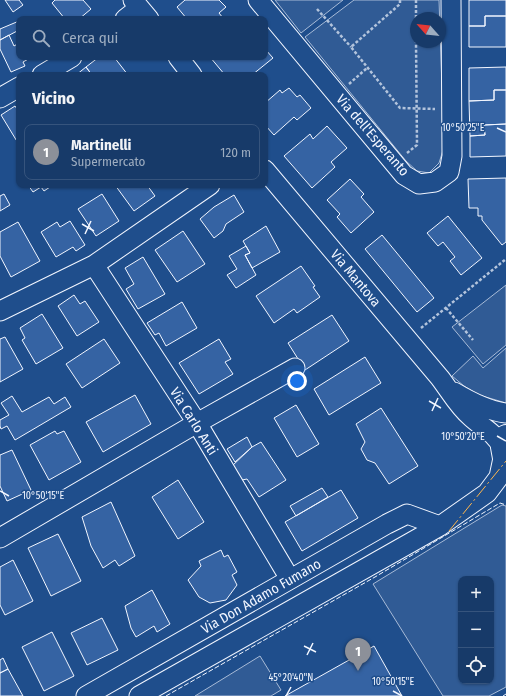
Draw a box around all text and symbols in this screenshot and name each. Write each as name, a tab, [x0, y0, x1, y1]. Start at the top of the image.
north arrow	[410, 12, 446, 48]
search box	[16, 16, 268, 60]
icon: search	[30, 27, 52, 49]
text: Cerca qui	[62, 29, 118, 47]
text: Vicino	[32, 88, 75, 109]
street label: Via dell'Esperanto	[333, 91, 413, 180]
text: 10°50'25"E	[442, 122, 485, 134]
text: Martinelli	[71, 136, 131, 154]
text: 1	[43, 145, 49, 160]
text: 120 m	[220, 145, 251, 160]
text: Supermercato	[71, 154, 145, 169]
street label: Via Mantova	[327, 246, 385, 311]
your location	[287, 371, 307, 391]
street label: Via Carlo Anti	[166, 384, 221, 458]
text: 10°50'20"E	[441, 431, 485, 443]
text: 10°50'15"E	[22, 490, 64, 502]
street label: Via Don Adamo Fumano	[198, 555, 324, 638]
map controls	[458, 576, 494, 684]
button: +	[458, 576, 494, 612]
button: −	[458, 612, 494, 648]
pin: 1	[345, 638, 371, 671]
button: locate	[458, 648, 494, 684]
text: 45°20'40"N	[269, 672, 313, 684]
text: 10°50'15"E	[372, 676, 414, 688]

